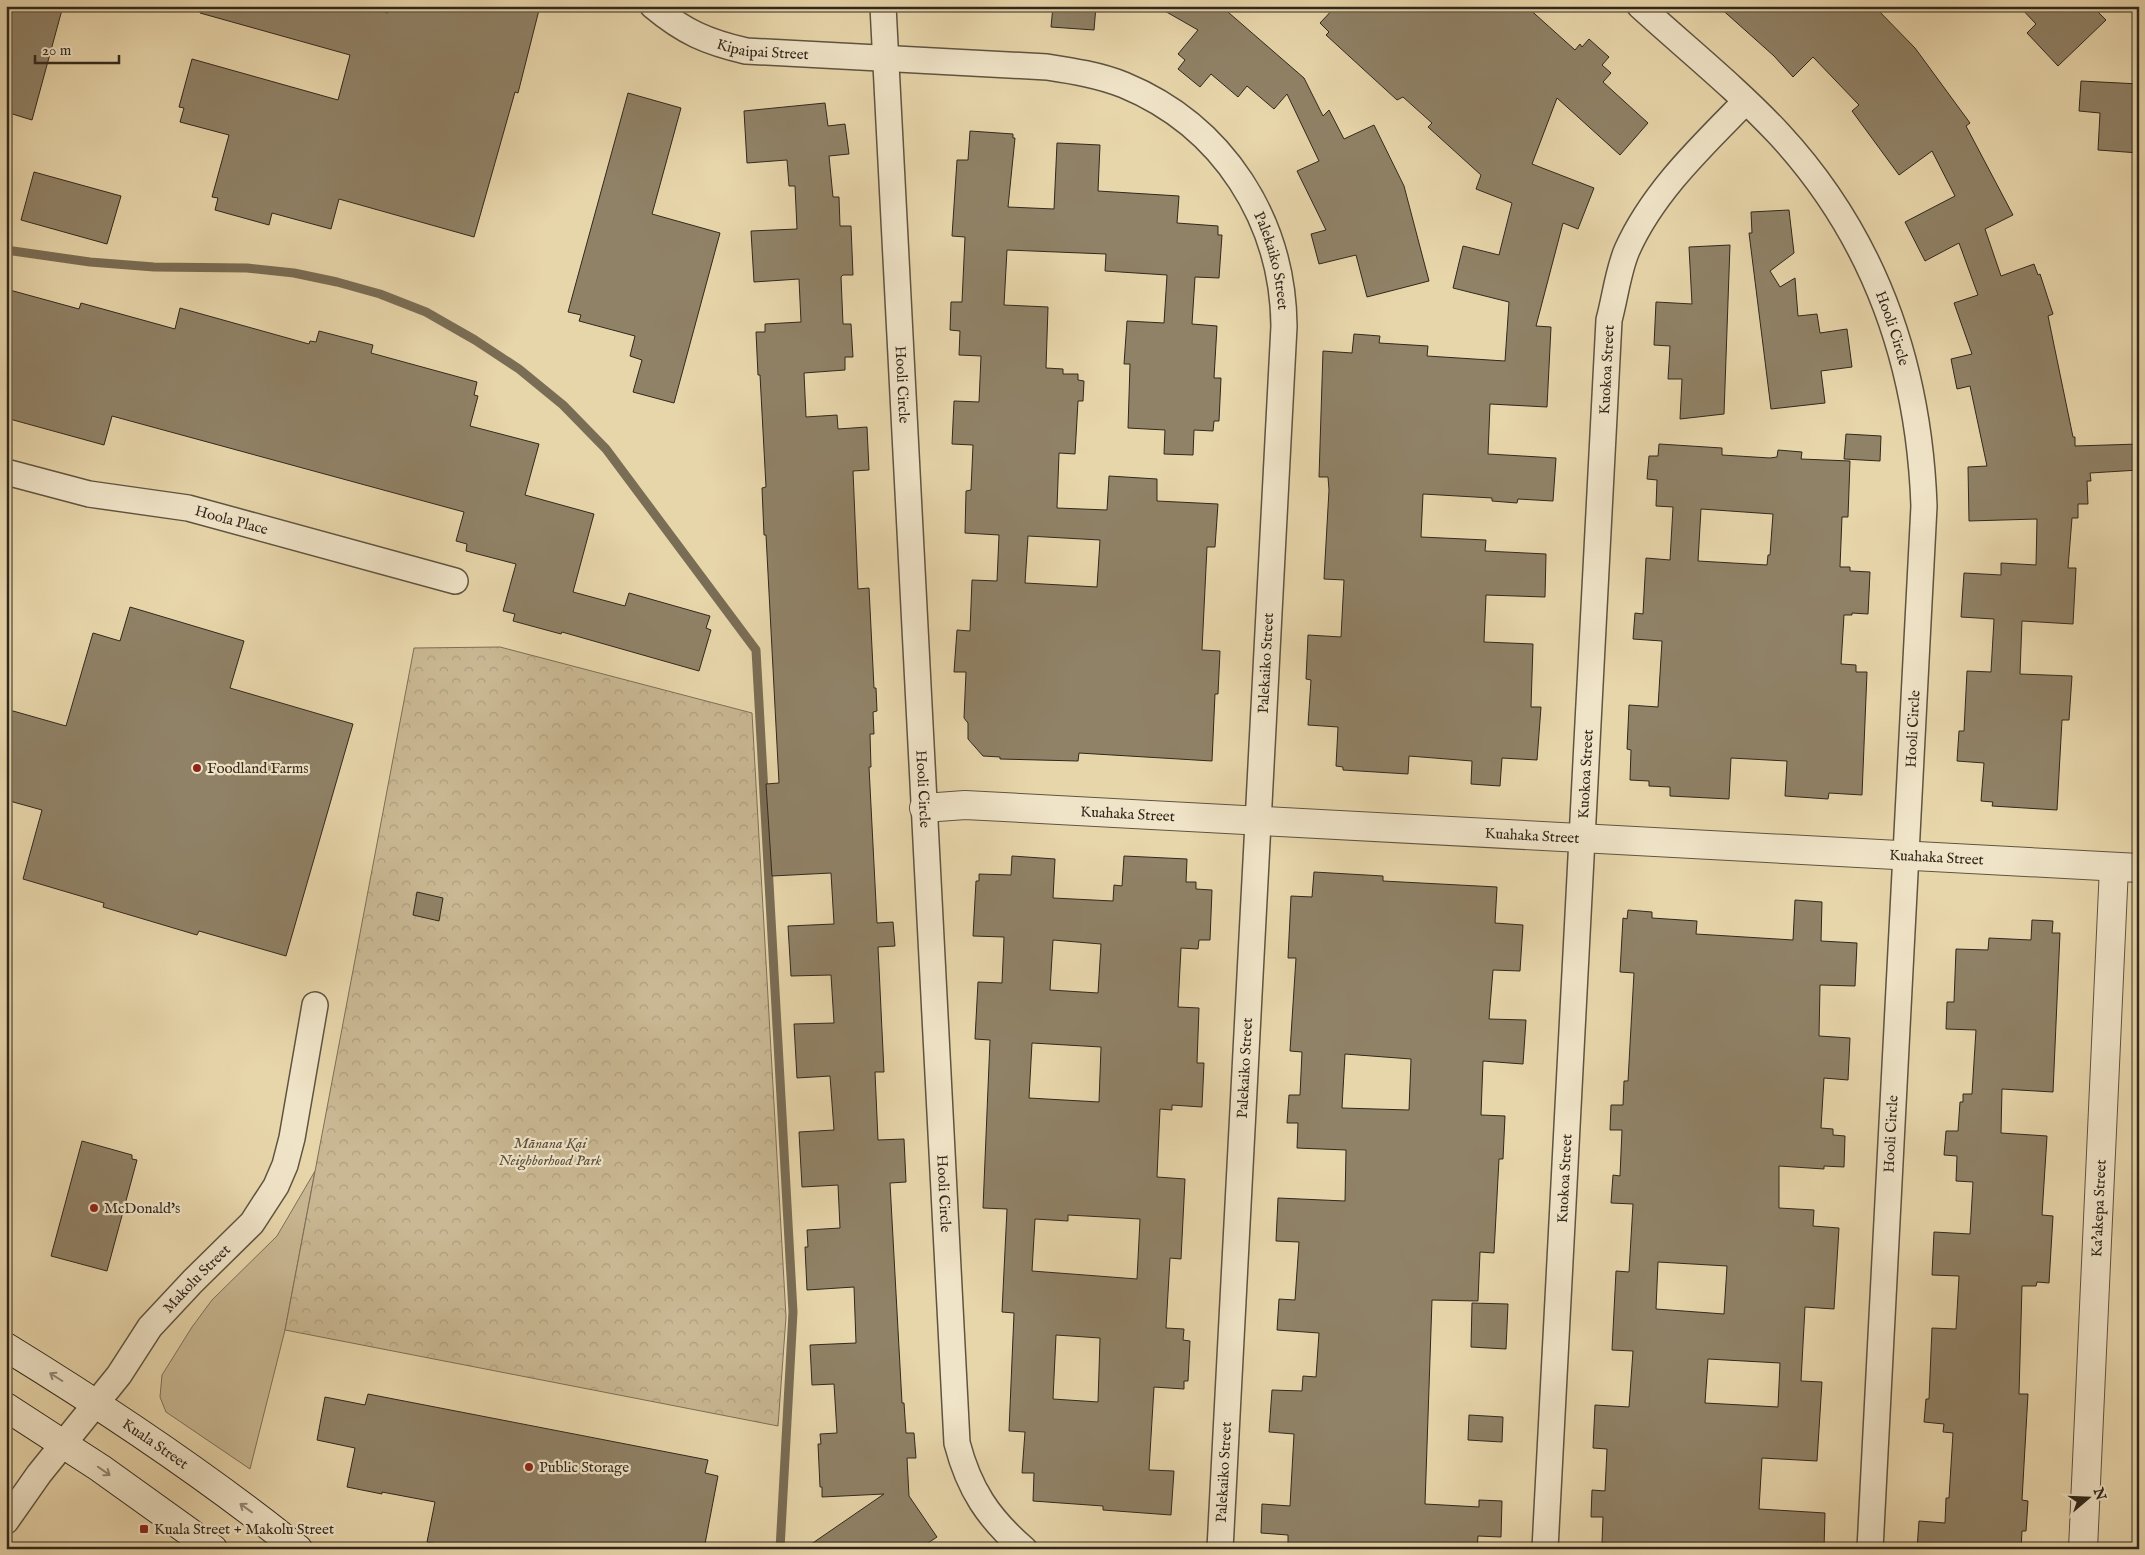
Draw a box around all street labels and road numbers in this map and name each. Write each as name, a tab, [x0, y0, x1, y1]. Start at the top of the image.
street label: Kipaipai Street	[714, 34, 809, 64]
street label: Palekaiko Street	[1250, 208, 1293, 310]
street label: Hooli Circle	[1871, 288, 1914, 368]
street label: Kuokoa Street	[1595, 324, 1618, 415]
street label: Hooli Circle	[891, 345, 914, 424]
street label: Hoola Place	[193, 501, 270, 539]
street label: Palekaiko Street	[1254, 612, 1278, 714]
street label: Hooli Circle	[1901, 690, 1925, 768]
street label: Kuokoa Street	[1574, 729, 1597, 819]
street label: Hooli Circle	[912, 750, 935, 828]
street label: Kuahaka Street	[1080, 802, 1175, 826]
street label: Kuahaka Street	[1484, 823, 1580, 847]
street label: Kuahaka Street	[1889, 845, 1984, 869]
street label: Palekaiko Street	[1233, 1017, 1257, 1119]
street label: Hooli Circle	[1879, 1095, 1903, 1173]
street label: Kuokoa Street	[1552, 1133, 1576, 1224]
street label: Hooli Circle	[933, 1154, 956, 1233]
street label: Ka'akepa Street	[2087, 1159, 2110, 1258]
street label: Makolu Street	[159, 1240, 234, 1317]
street label: Kuala Street	[119, 1414, 192, 1473]
street label: Palekaiko Street	[1212, 1421, 1236, 1523]

